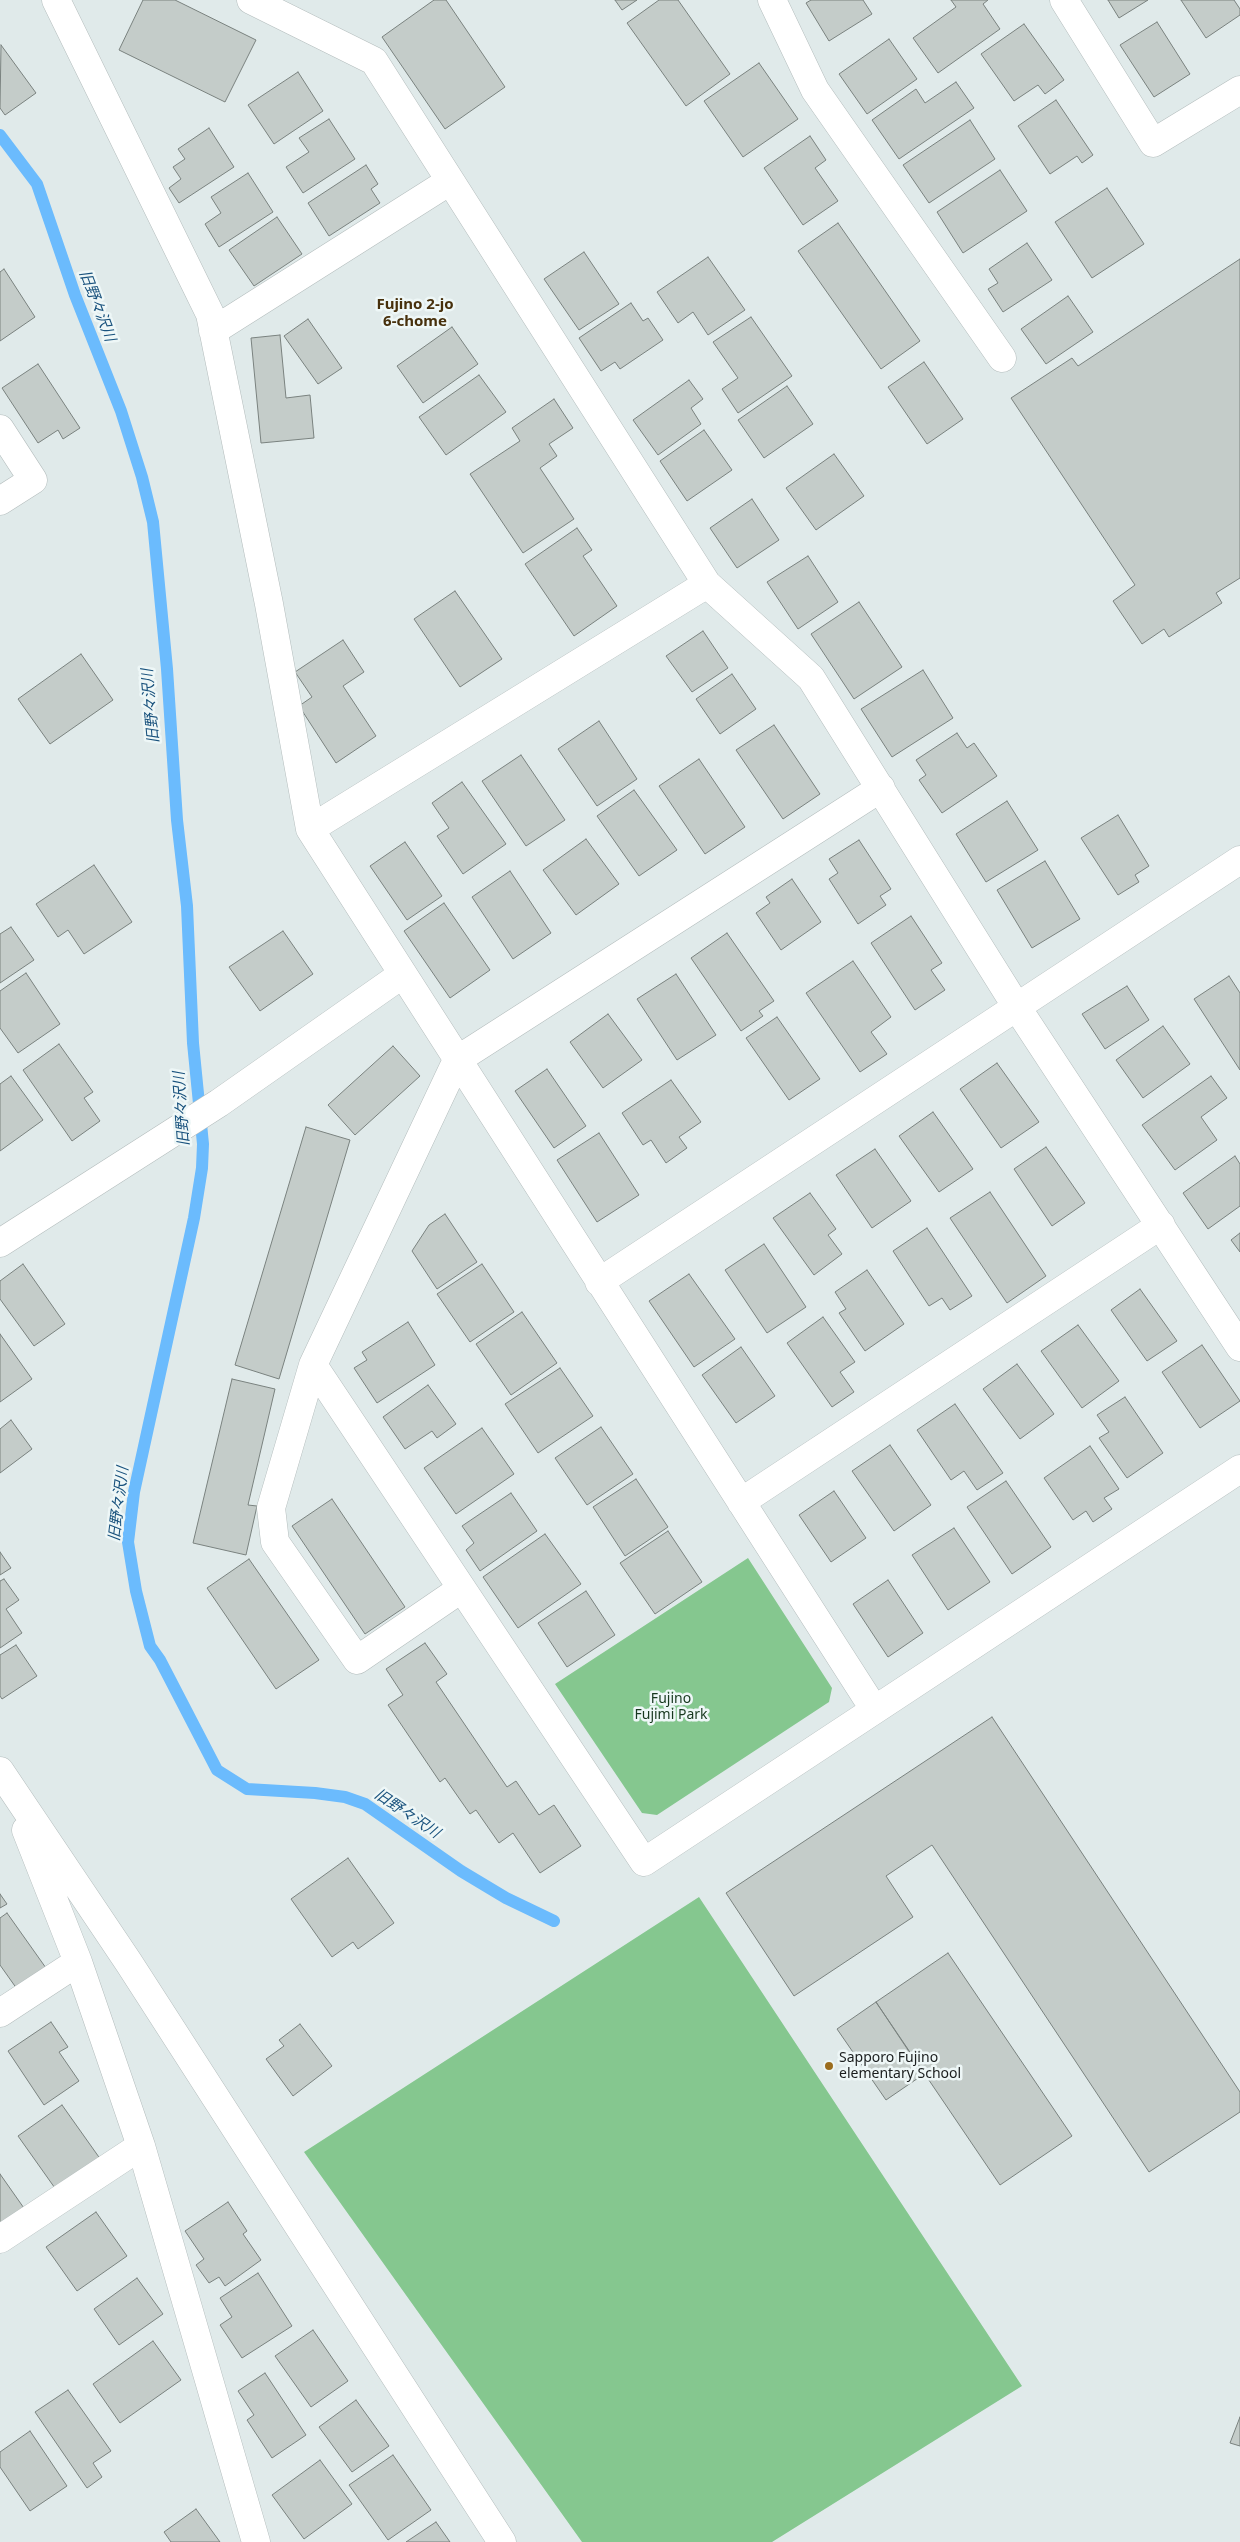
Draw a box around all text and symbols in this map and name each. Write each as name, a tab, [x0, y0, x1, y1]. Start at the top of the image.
water label: 旧野々沢川	[75, 268, 119, 344]
district label: Fujino 2-jo 6-chome	[376, 296, 454, 331]
water label: 旧野々沢川	[139, 668, 163, 744]
water label: 旧野々沢川	[170, 1071, 194, 1147]
water label: 旧野々沢川	[105, 1466, 133, 1542]
park label: Fujino Fujimi Park	[634, 1691, 708, 1724]
water label: 旧野々沢川	[371, 1786, 443, 1842]
place label: Sapporo Fujino elementary School	[839, 2050, 961, 2082]
marker: Sapporo Fujino elementary School	[823, 2060, 835, 2072]

